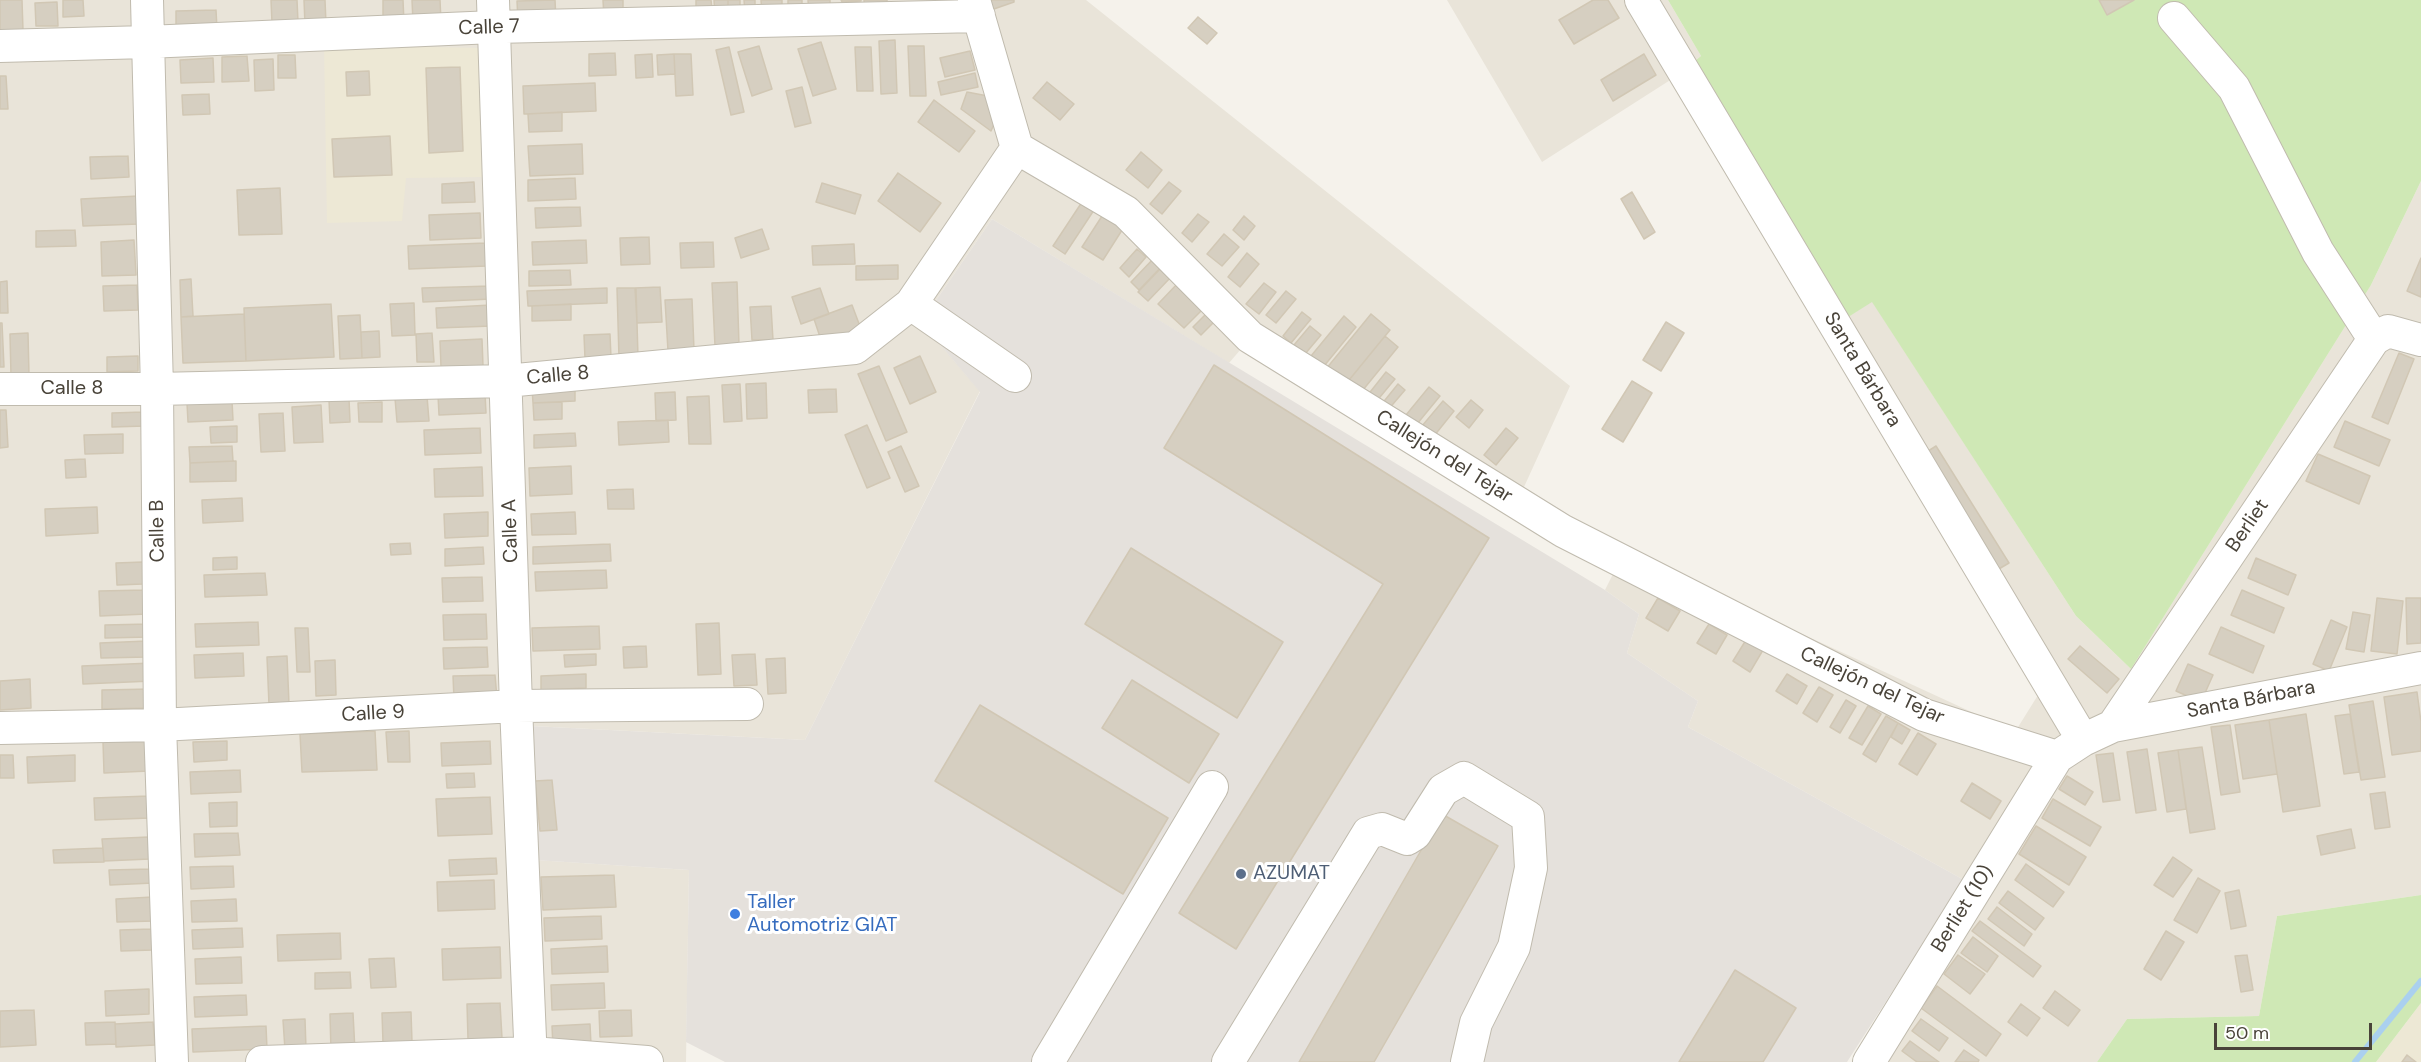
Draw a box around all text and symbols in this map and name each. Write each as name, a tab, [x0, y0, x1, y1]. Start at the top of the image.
street label: Calle 7	[458, 15, 520, 41]
street label: Santa Bárbara	[1818, 308, 1906, 432]
street label: Calle 8	[526, 361, 590, 391]
street label: Calle 8	[41, 377, 103, 401]
street label: Callejón del Tejar	[1371, 405, 1517, 509]
street label: Berliet	[2222, 495, 2274, 557]
street label: Calle B	[145, 499, 171, 563]
street label: Calle A	[498, 499, 524, 563]
street label: Callejón del Tejar	[1796, 642, 1948, 730]
street label: Santa Bárbara	[2185, 676, 2317, 724]
street label: Calle 9	[341, 700, 405, 728]
street label: Berliet (10)	[1927, 861, 1999, 957]
place label: AZUMAT	[1253, 862, 1330, 886]
marker: AZUMAT	[1234, 867, 1248, 881]
place label: Taller Automotriz GIAT	[747, 891, 897, 938]
marker: Taller Automotriz GIAT	[728, 907, 742, 921]
scale bar	[2217, 1011, 2374, 1049]
text: 50 m	[2225, 1021, 2269, 1045]

